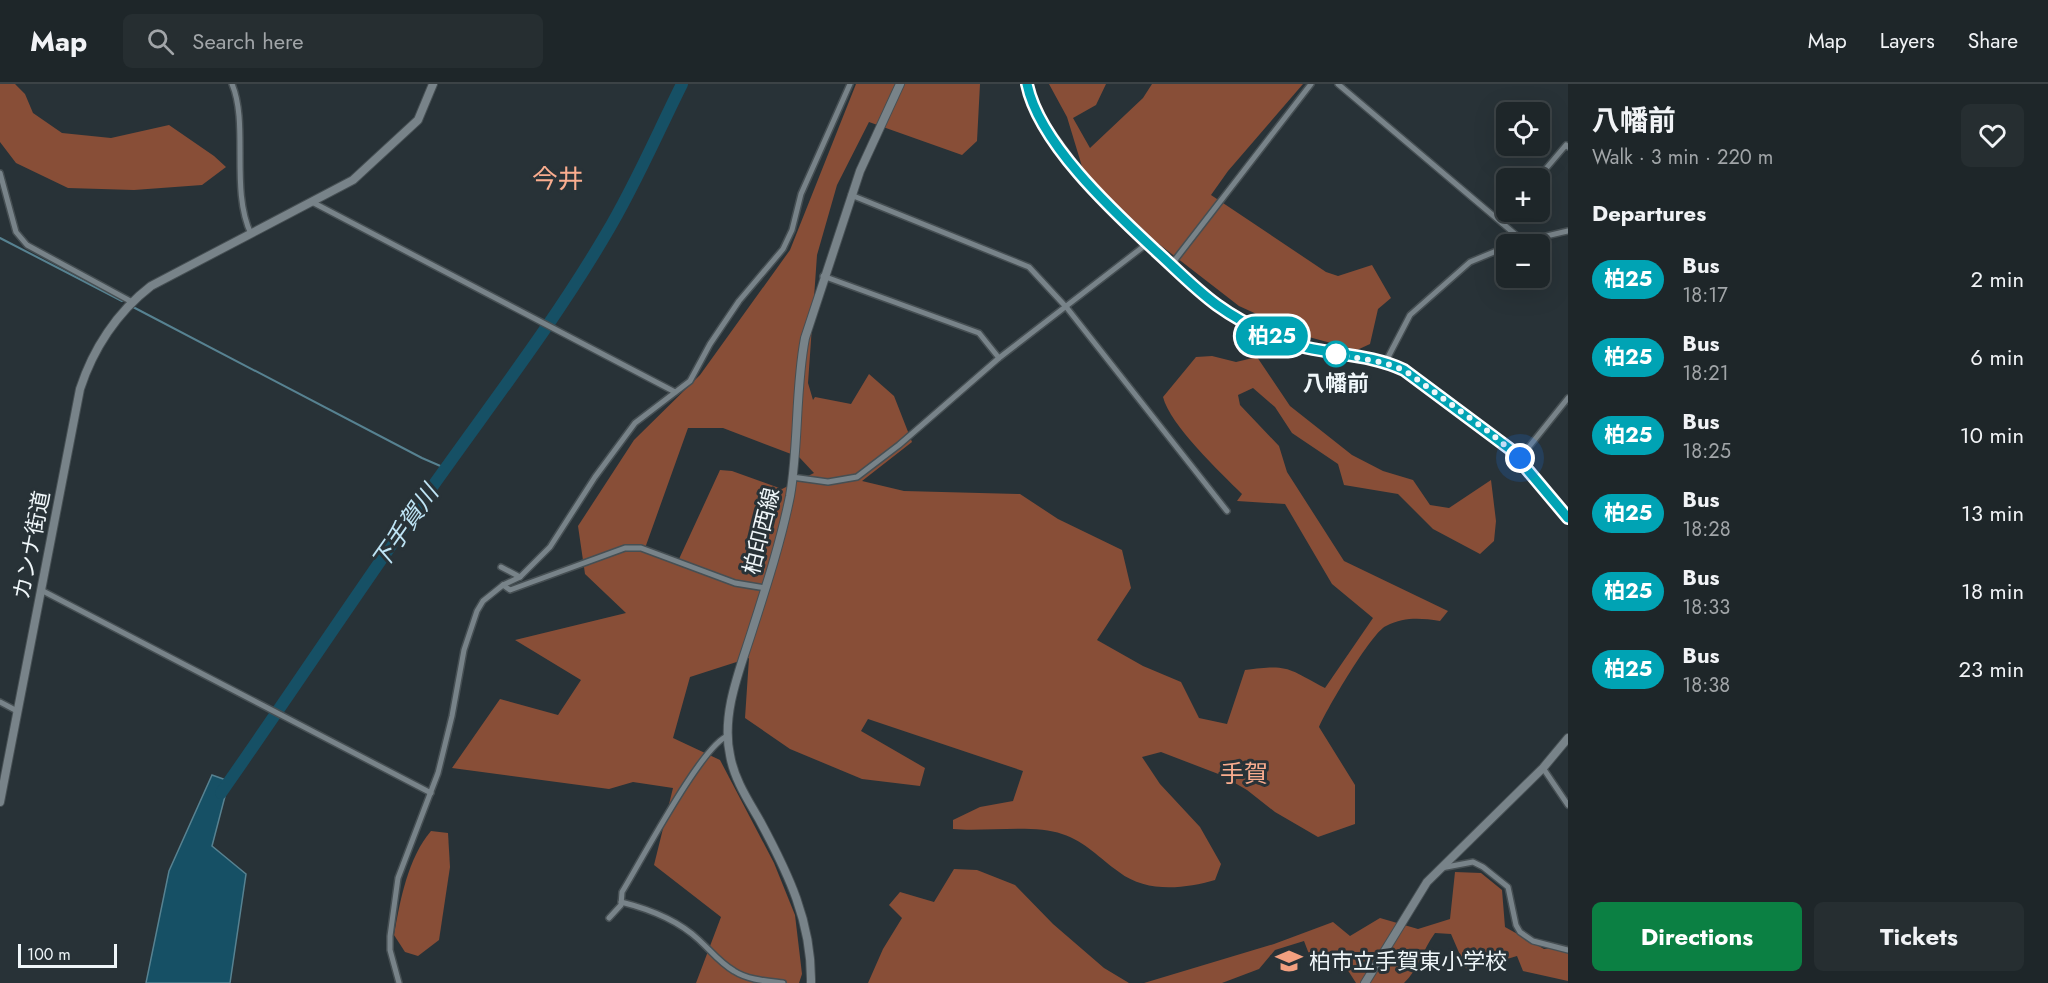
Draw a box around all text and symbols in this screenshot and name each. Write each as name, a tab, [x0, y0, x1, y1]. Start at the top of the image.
search box	[123, 14, 543, 68]
text: Map	[30, 21, 87, 62]
icon: search	[144, 25, 177, 58]
text: Search here	[192, 25, 304, 57]
text: Map	[1808, 26, 1847, 56]
text: Layers	[1880, 26, 1935, 56]
text: Share	[1968, 26, 2018, 56]
text: 八幡前	[1592, 100, 1676, 141]
map controls	[1496, 102, 1550, 288]
button: locate	[1496, 102, 1550, 156]
button: heart	[1961, 104, 2024, 167]
text: Walk · 3 min · 220 m	[1592, 143, 1773, 172]
district label: 今井	[532, 160, 584, 198]
button: +	[1496, 168, 1550, 222]
text: Departures	[1592, 197, 1706, 229]
button: −	[1496, 234, 1550, 288]
text: Bus	[1682, 249, 1720, 281]
text: 2 min	[1970, 263, 2024, 295]
text: 柏25	[1604, 264, 1652, 294]
text: 18:17	[1682, 281, 1728, 310]
line badge: 柏25	[1238, 316, 1306, 356]
text: 柏25	[1248, 321, 1296, 351]
text: Bus	[1682, 327, 1720, 359]
marker: 八幡前	[1323, 341, 1349, 367]
text: 6 min	[1970, 341, 2024, 373]
text: 柏25	[1604, 342, 1652, 372]
text: 18:21	[1682, 359, 1729, 388]
place label: 八幡前	[1303, 367, 1369, 399]
text: Bus	[1682, 405, 1720, 437]
text: 10 min	[1960, 419, 2024, 451]
text: 柏25	[1604, 420, 1652, 450]
text: 18:25	[1682, 437, 1731, 466]
your location	[1505, 443, 1535, 473]
water label: 下手賀川	[363, 475, 448, 576]
text: Bus	[1682, 483, 1720, 515]
street label: 柏印西線	[735, 484, 787, 578]
street label: カンナ街道	[5, 488, 57, 602]
text: 13 min	[1961, 497, 2024, 529]
text: 柏25	[1604, 498, 1652, 528]
text: 18:28	[1682, 515, 1731, 544]
text: Bus	[1682, 561, 1720, 593]
text: 18 min	[1961, 575, 2024, 607]
text: 柏25	[1604, 576, 1652, 606]
text: 18:33	[1682, 593, 1730, 622]
text: Bus	[1682, 639, 1720, 671]
text: 23 min	[1958, 653, 2024, 685]
text: 柏25	[1604, 654, 1652, 684]
text: 18:38	[1682, 671, 1730, 700]
district label: 手賀	[1220, 756, 1268, 791]
button: Directions	[1592, 902, 1802, 971]
button: Tickets	[1814, 902, 2024, 971]
scale bar	[18, 941, 117, 968]
text: 100 m	[27, 943, 71, 966]
place label: 柏市立手賀東小学校	[1309, 945, 1507, 977]
school or university icon: 柏市立手賀東小学校	[1274, 946, 1304, 976]

